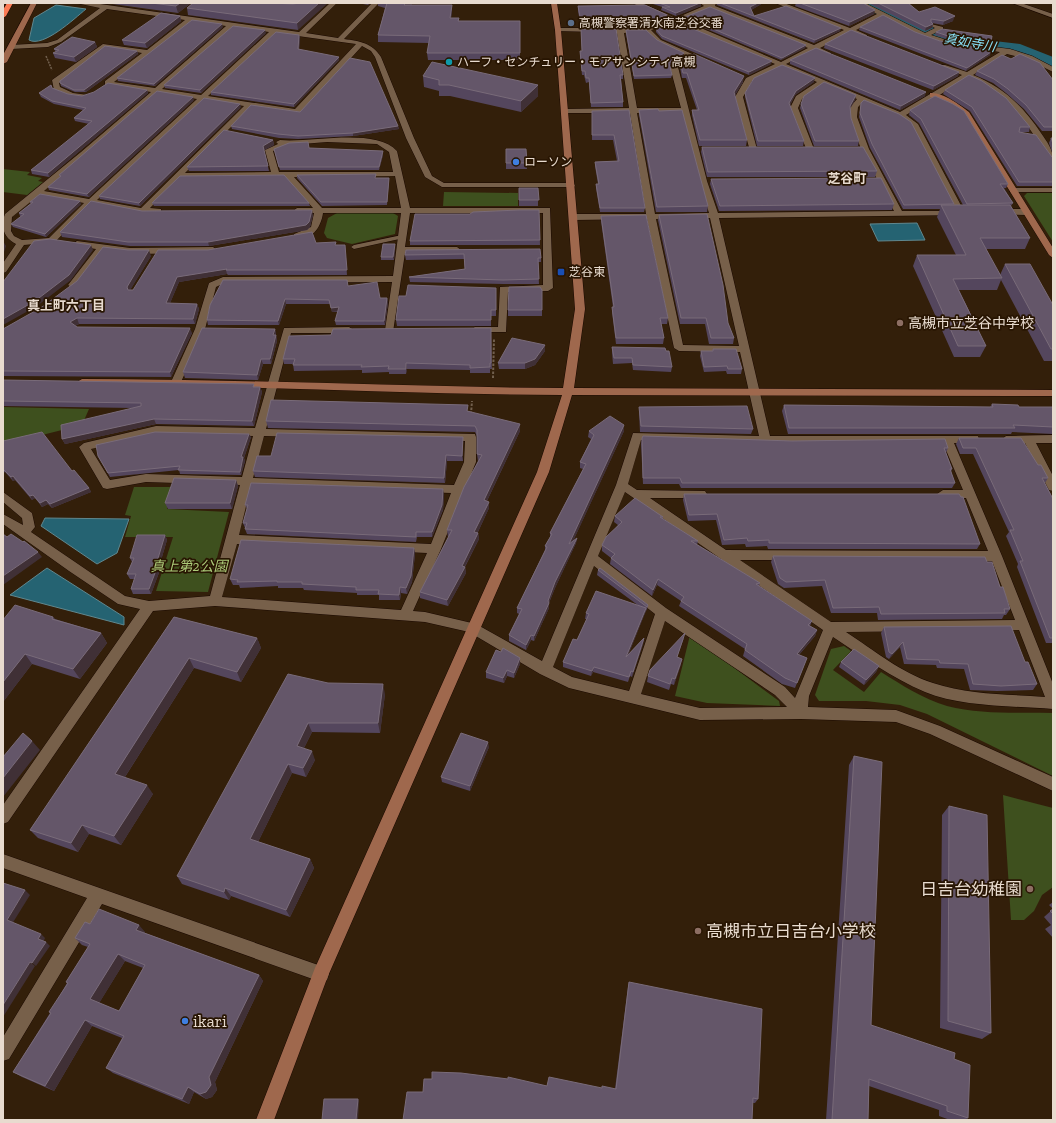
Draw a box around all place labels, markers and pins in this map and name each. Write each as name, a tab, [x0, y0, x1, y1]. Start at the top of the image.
place label: 高槻警察署清水南芝谷交番	[579, 16, 723, 30]
marker: 高槻警察署清水南芝谷交番	[566, 18, 576, 28]
place label: ハーフ・センチュリー・モアサンシティ高槻	[457, 55, 696, 69]
marker: ハーフ・センチュリー・モアサンシティ高槻	[444, 57, 454, 67]
place label: ローソン	[524, 155, 572, 169]
marker: ローソン	[511, 157, 521, 167]
place label: 芝谷東	[569, 265, 605, 279]
marker: 芝谷東	[556, 267, 566, 277]
place label: 高槻市立芝谷中学校	[908, 315, 1034, 332]
marker: 高槻市立芝谷中学校	[895, 318, 905, 328]
place label: 日吉台幼稚園	[920, 879, 1022, 899]
marker: 日吉台幼稚園	[1025, 884, 1035, 894]
place label: 高槻市立日吉台小学校	[706, 921, 876, 941]
marker: 高槻市立日吉台小学校	[693, 926, 703, 936]
place label: ikari	[193, 1011, 227, 1031]
marker: ikari	[180, 1016, 190, 1026]

